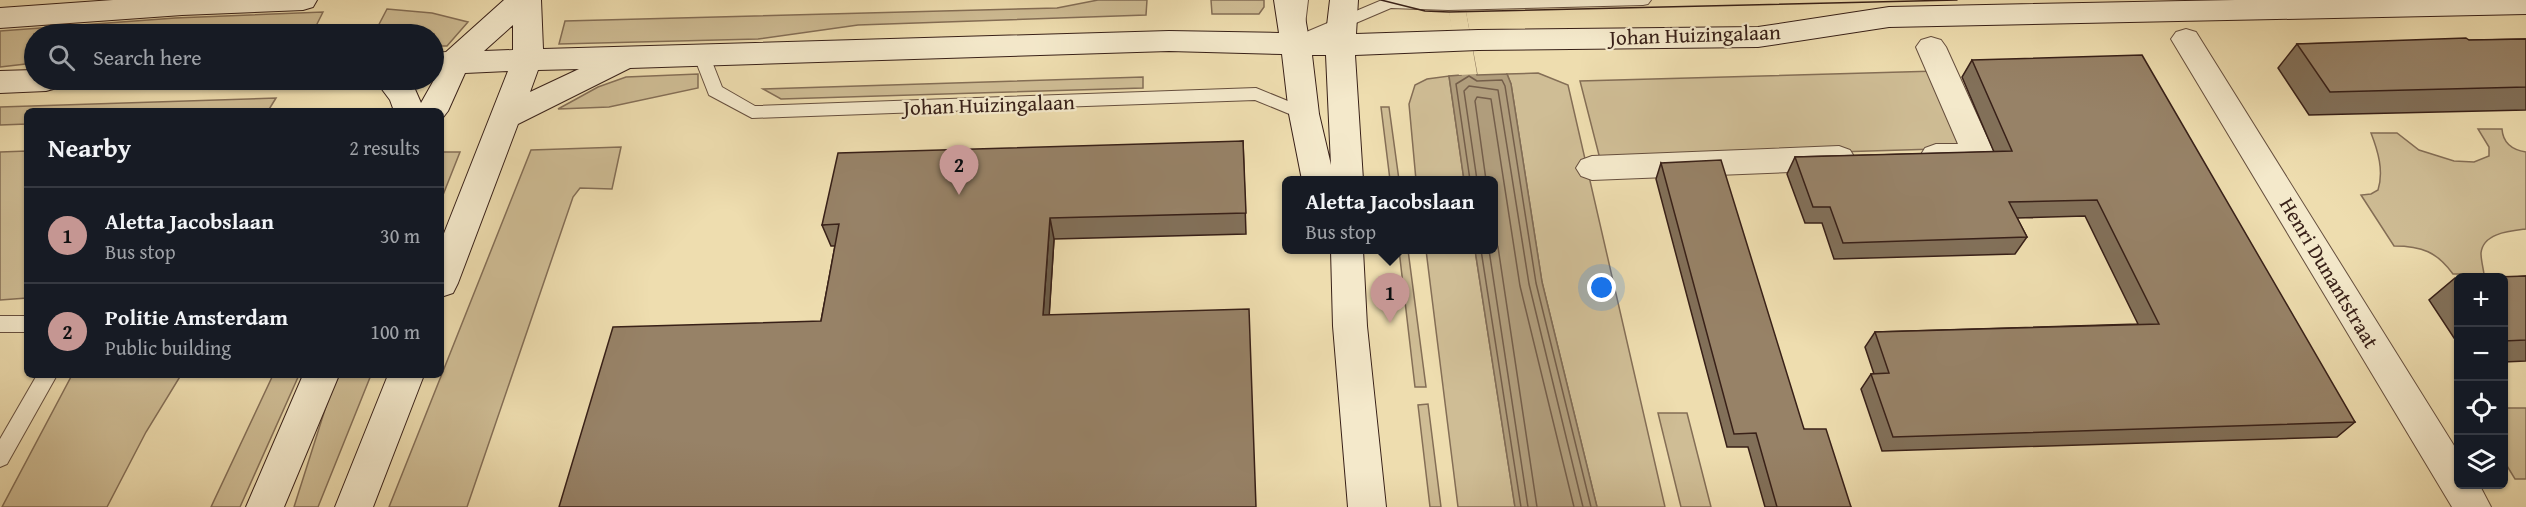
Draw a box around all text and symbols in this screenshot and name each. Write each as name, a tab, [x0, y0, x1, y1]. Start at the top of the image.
street label: Johan Huizingalaan	[1606, 16, 1781, 53]
search box	[24, 24, 444, 90]
icon: search	[45, 41, 78, 74]
text: Search here	[93, 41, 202, 73]
street label: Johan Huizingalaan	[900, 86, 1075, 123]
text: Nearby	[48, 128, 131, 167]
text: 2 results	[349, 133, 420, 162]
pin: 2	[940, 146, 978, 195]
popup	[1282, 176, 1498, 254]
text: Aletta Jacobslaan	[1305, 185, 1475, 217]
street label: Henri Dunantstraat	[2272, 191, 2387, 355]
text: Aletta Jacobslaan	[105, 205, 274, 237]
text: Bus stop	[1305, 217, 1376, 246]
text: 1	[62, 221, 73, 250]
text: 30 m	[380, 221, 420, 250]
text: Bus stop	[105, 237, 176, 266]
your location	[1587, 273, 1616, 302]
map controls	[2454, 273, 2508, 489]
button: +	[2454, 273, 2508, 327]
pin: 1	[1370, 274, 1410, 323]
text: Politie Amsterdam	[105, 301, 288, 333]
text: 2	[62, 317, 73, 346]
text: 100 m	[370, 317, 420, 346]
button: −	[2454, 327, 2508, 381]
text: Public building	[105, 333, 231, 362]
button: locate	[2454, 381, 2508, 435]
button: layers	[2454, 435, 2508, 489]

